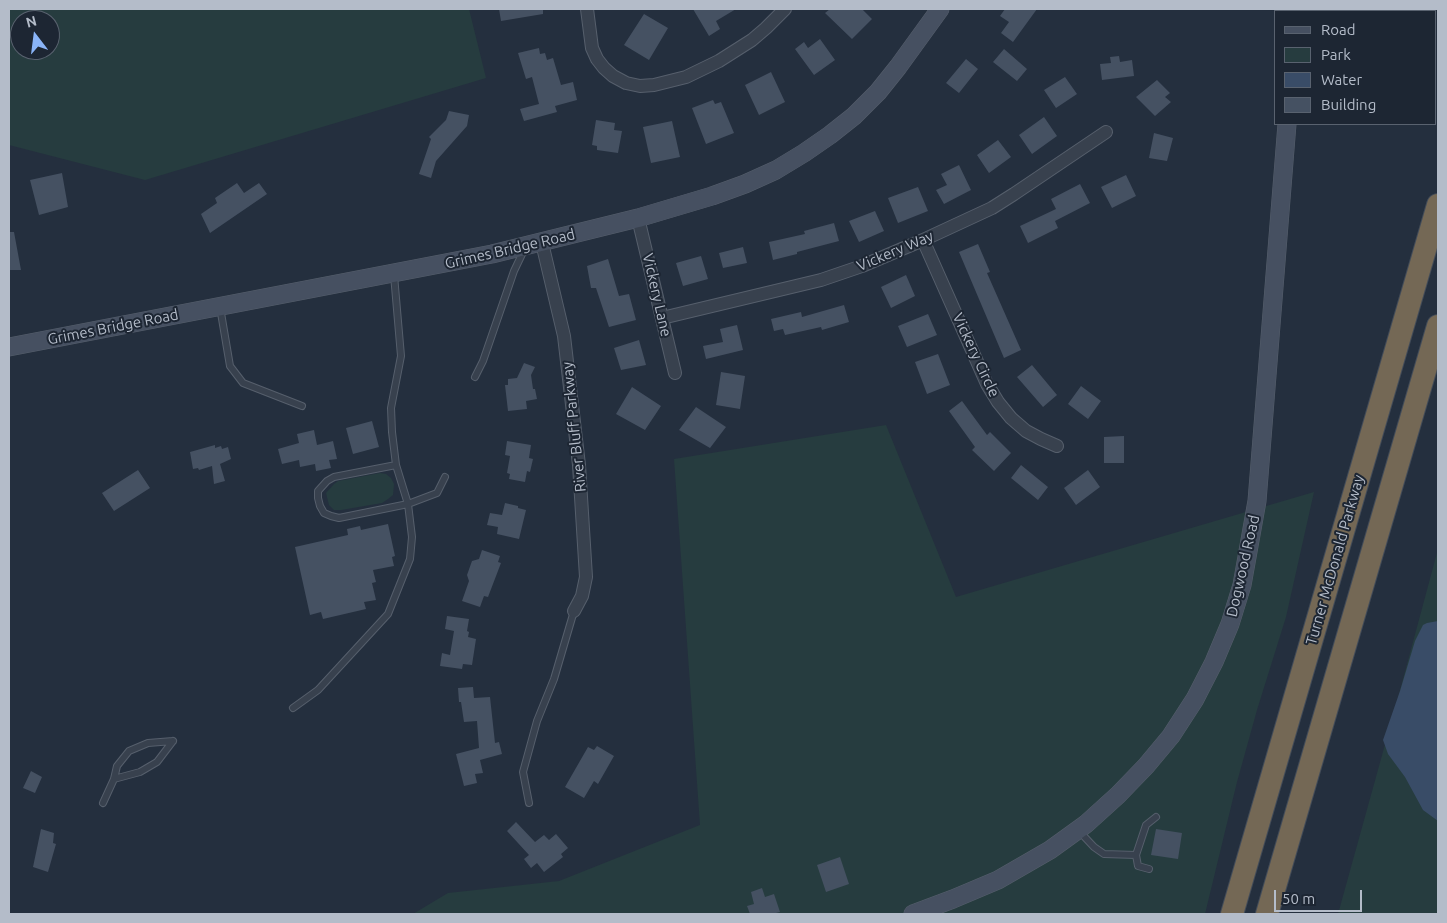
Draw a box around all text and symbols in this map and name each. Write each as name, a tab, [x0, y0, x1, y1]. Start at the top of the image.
north arrow	[10, 10, 60, 60]
legend	[1274, 10, 1437, 125]
text: N	[24, 12, 38, 31]
text: Road	[1321, 21, 1356, 38]
text: Park	[1321, 46, 1351, 63]
text: Water	[1321, 71, 1362, 88]
text: Building	[1321, 96, 1376, 113]
street label: Grimes Bridge Road	[443, 225, 577, 273]
street label: Vickery Way	[854, 227, 936, 275]
street label: Vickery Lane	[639, 252, 675, 338]
street label: Grimes Bridge Road	[46, 305, 180, 349]
street label: Vickery Circle	[949, 310, 1003, 400]
street label: River Bluff Parkway	[558, 361, 590, 493]
street label: Turner McDonald Parkway	[1302, 473, 1368, 647]
street label: Dogwood Road	[1223, 513, 1263, 619]
scale bar	[1277, 880, 1364, 912]
text: 50 m	[1282, 890, 1315, 907]

